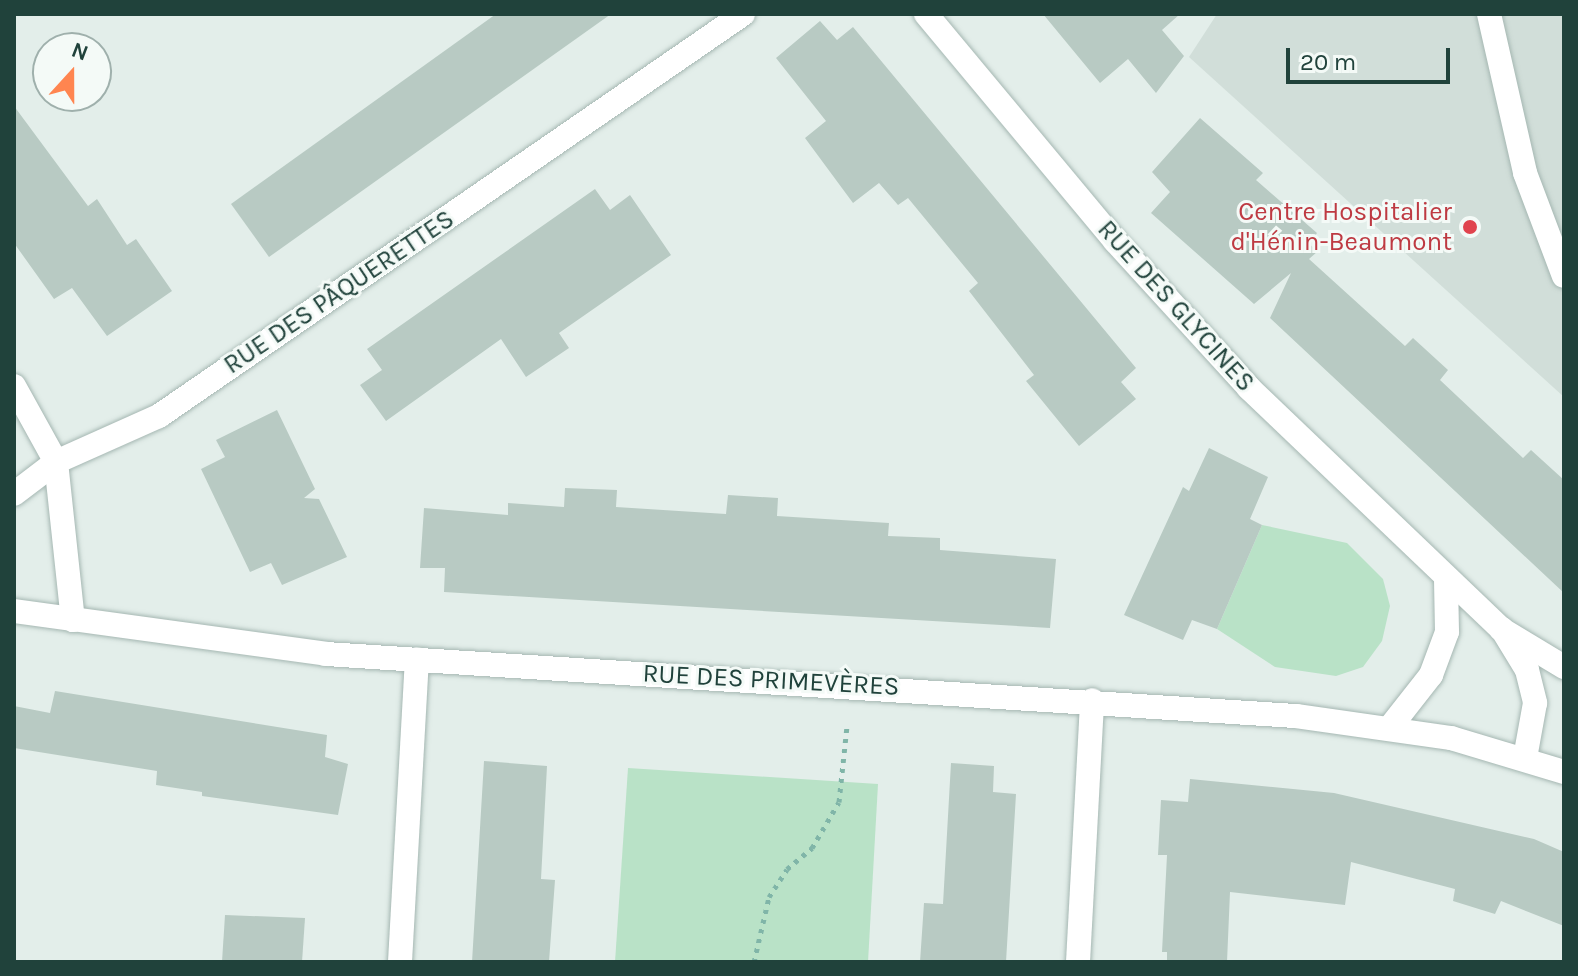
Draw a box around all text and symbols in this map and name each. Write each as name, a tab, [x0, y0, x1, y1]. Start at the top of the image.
north arrow	[32, 32, 112, 112]
scale bar	[1290, 32, 1454, 82]
text: N	[68, 36, 92, 66]
text: 20 m	[1300, 48, 1356, 76]
place label: Centre Hospitalier d'Hénin-Beaumont	[1231, 196, 1452, 258]
street label: RUE DES PÂQUERETTES	[218, 203, 460, 381]
street label: RUE DES GLYCINES	[1091, 214, 1261, 398]
marker: Centre Hospitalier d'Hénin-Beaumont	[1459, 216, 1481, 238]
street label: RUE DES PRIMEVÈRES	[642, 658, 900, 702]

